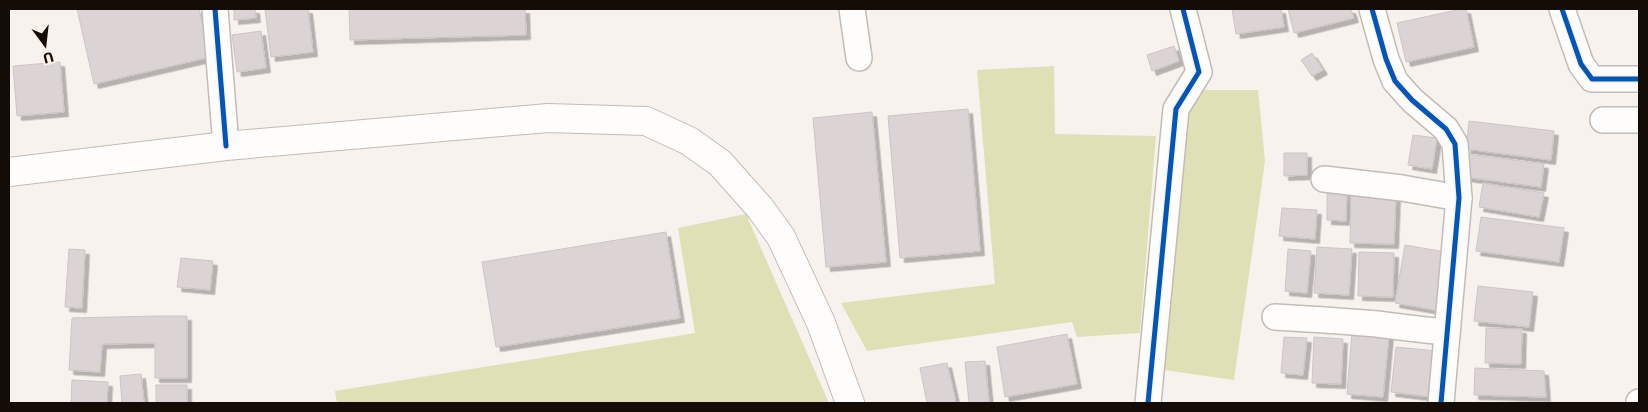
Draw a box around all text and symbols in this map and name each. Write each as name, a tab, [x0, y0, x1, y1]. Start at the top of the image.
north arrow	[20, 20, 70, 70]
text: U	[41, 49, 56, 68]

